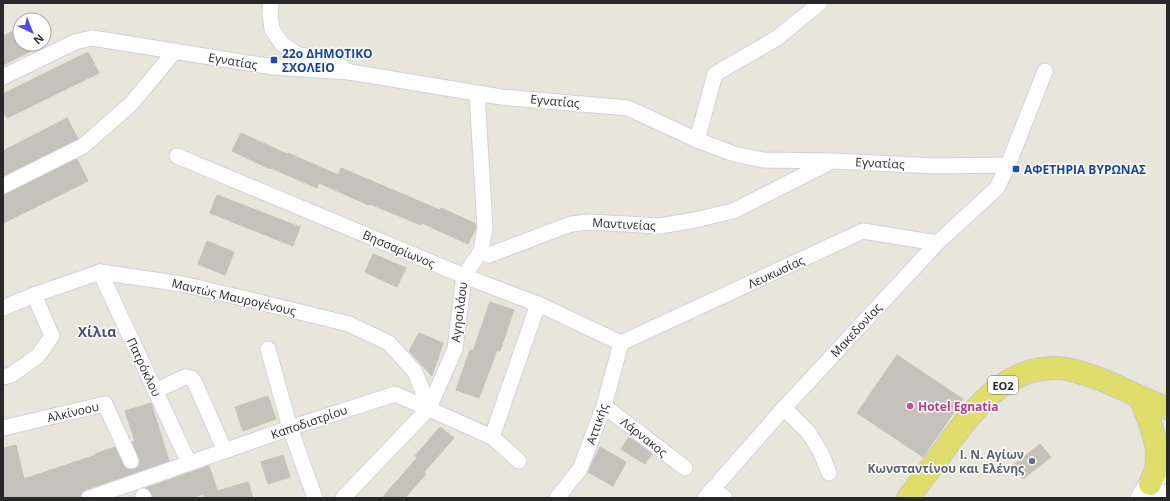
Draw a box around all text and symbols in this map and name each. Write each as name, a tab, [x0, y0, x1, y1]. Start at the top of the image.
north arrow	[12, 12, 52, 52]
text: N	[31, 31, 48, 48]
place label: 22ο ΔΗΜΟΤΙΚΟ ΣΧΟΛΕΙΟ	[282, 45, 373, 76]
street label: Εγνατίας	[207, 49, 259, 73]
marker: 22ο ΔΗΜΟΤΙΚΟ ΣΧΟΛΕΙΟ	[269, 55, 279, 65]
street label: Εγνατίας	[530, 90, 581, 112]
street label: Εγνατίας	[855, 153, 905, 173]
place label: ΑΦΕΤΗΡΙΑ ΒΥΡΩΝΑΣ	[1024, 161, 1146, 178]
marker: ΑΦΕΤΗΡΙΑ ΒΥΡΩΝΑΣ	[1011, 164, 1021, 174]
street label: Μαντινείας	[592, 214, 657, 234]
street label: Βησσαρίωνος	[360, 226, 438, 272]
street label: Λευκωσίας	[745, 251, 807, 292]
street label: Μαντώς Μαυρογένους	[170, 274, 298, 320]
street label: Αγησιλάου	[447, 281, 471, 343]
street label: Μακεδονίας	[827, 299, 886, 361]
district label: Χίλια	[78, 322, 116, 341]
street label: Πατρόκλου	[123, 335, 165, 399]
road number: ΕΟ2	[988, 376, 1018, 394]
street label: Αλκίνοου	[45, 398, 101, 426]
place label: Hotel Egnatia	[918, 398, 998, 415]
street label: Καποδιστρίου	[268, 401, 350, 443]
street label: Αττικής	[582, 401, 612, 447]
marker: Hotel Egnatia	[905, 401, 915, 411]
street label: Λάρνακος	[617, 413, 671, 461]
place label: Ι. Ν. Αγίων Κωνσταντίνου και Ελένης	[868, 446, 1024, 477]
marker: Ι. Ν. Αγίων Κωνσταντίνου και Ελένης	[1027, 456, 1037, 466]

